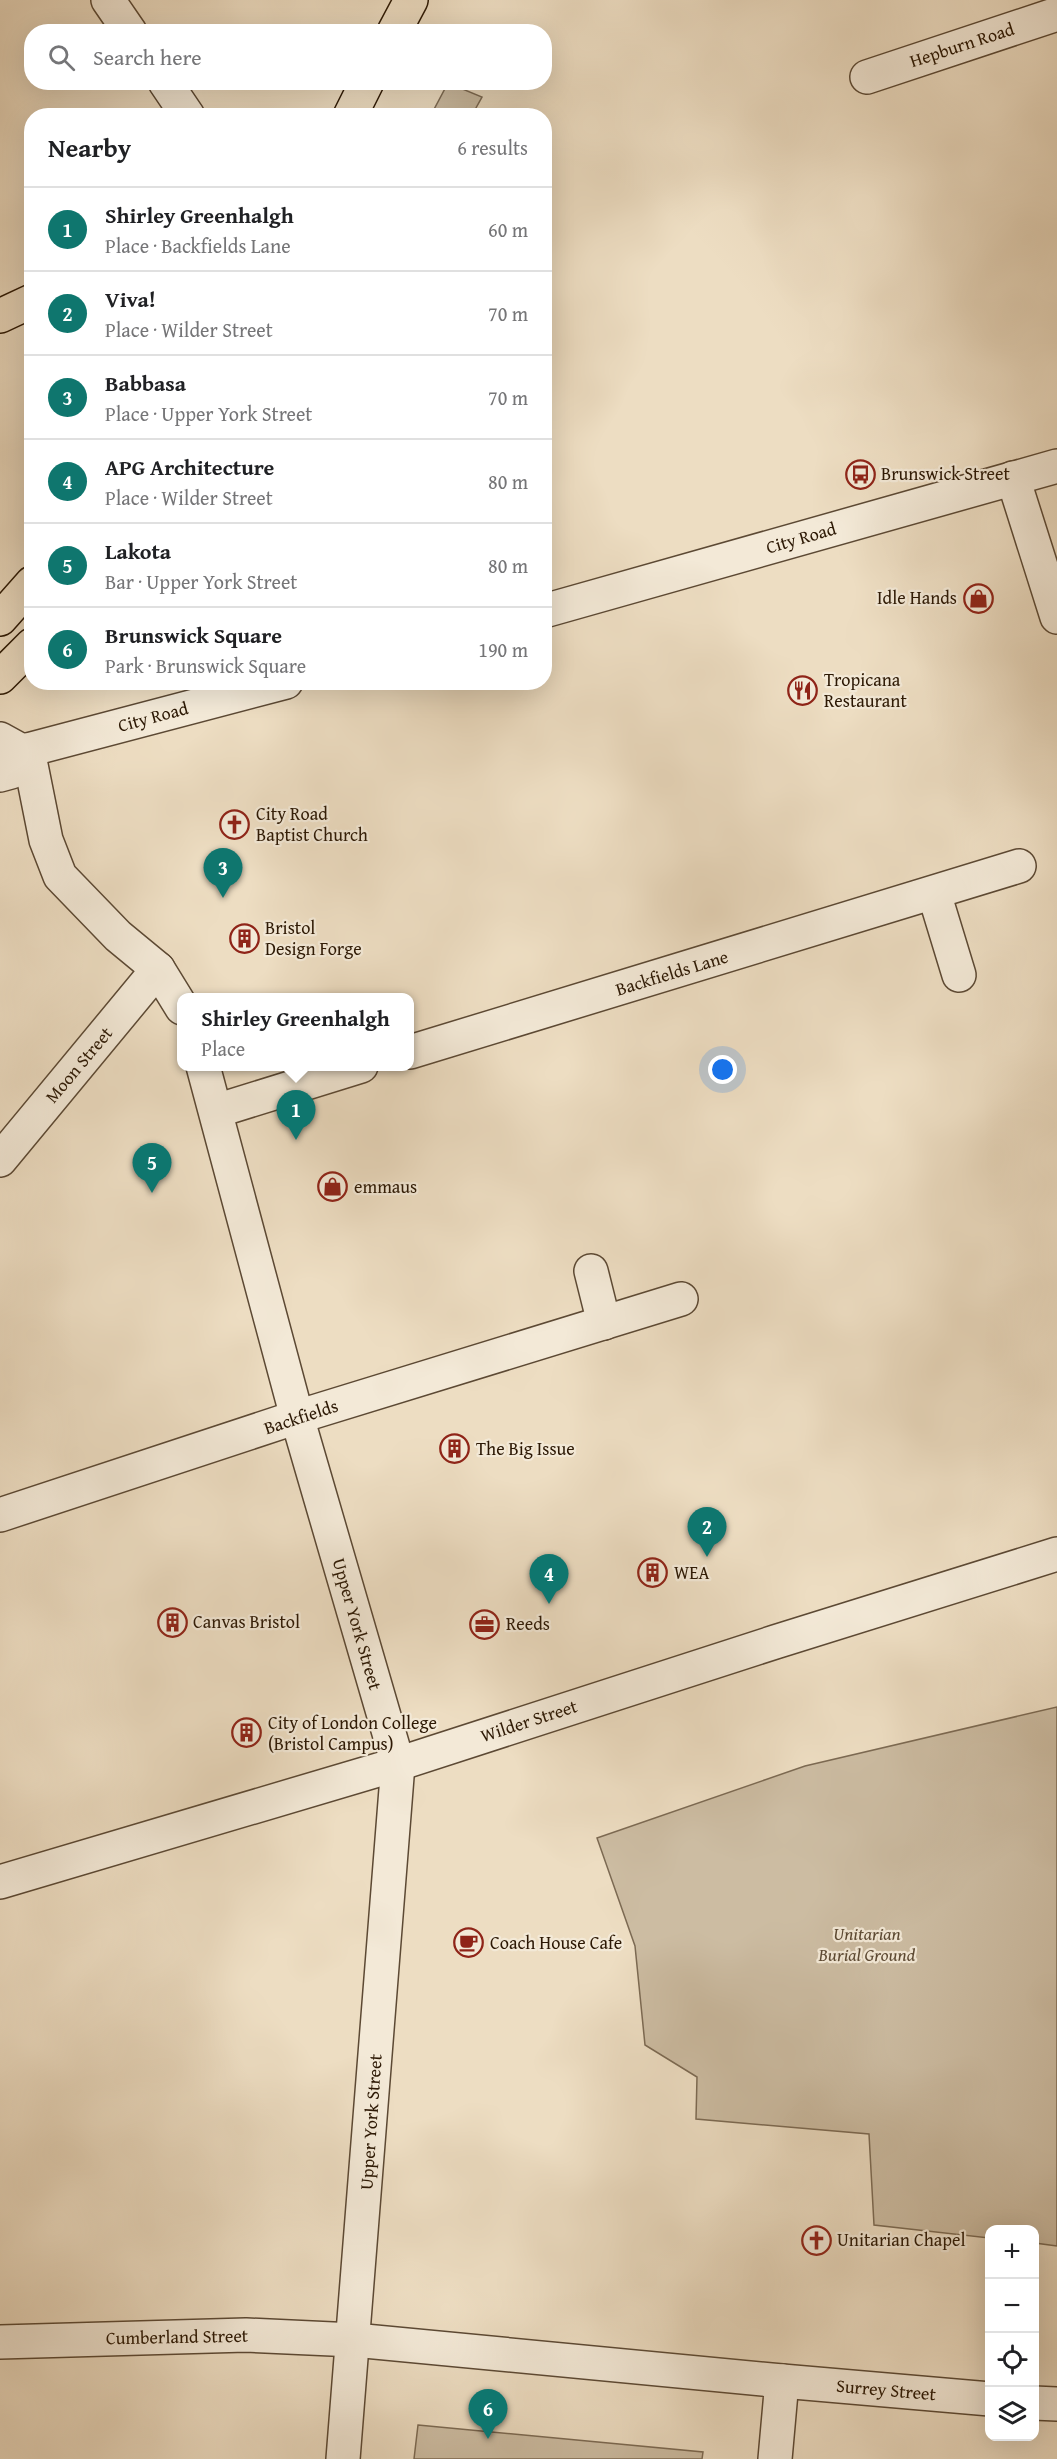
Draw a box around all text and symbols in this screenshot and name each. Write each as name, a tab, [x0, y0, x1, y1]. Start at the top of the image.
street label: Hepburn Road	[906, 15, 1018, 74]
search box	[24, 24, 552, 90]
icon: search	[45, 41, 78, 74]
text: Search here	[93, 41, 202, 73]
text: Nearby	[48, 128, 131, 167]
text: 6 results	[457, 133, 528, 162]
text: Shirley Greenhalgh	[105, 199, 294, 231]
text: 1	[62, 215, 73, 244]
text: 60 m	[488, 215, 528, 244]
text: Place · Backfields Lane	[105, 231, 291, 260]
text: Viva!	[105, 283, 156, 315]
text: 2	[62, 299, 73, 328]
text: 70 m	[488, 299, 528, 328]
text: Place · Wilder Street	[105, 315, 273, 344]
text: Babbasa	[105, 367, 186, 399]
text: 3	[62, 383, 73, 412]
text: 70 m	[488, 383, 528, 412]
text: Place · Upper York Street	[105, 399, 312, 428]
text: APG Architecture	[105, 451, 274, 483]
bus stop icon: Brunswick Street	[844, 458, 876, 490]
place label: Brunswick Street	[881, 460, 1010, 487]
text: 4	[62, 467, 73, 496]
text: 80 m	[488, 467, 528, 496]
text: Place · Wilder Street	[105, 483, 273, 512]
street label: City Road	[763, 515, 839, 560]
text: Lakota	[105, 535, 171, 567]
text: 5	[62, 551, 73, 580]
text: 80 m	[488, 551, 528, 580]
text: Bar · Upper York Street	[105, 567, 297, 596]
shop icon: Idle Hands	[962, 582, 994, 614]
place label: Idle Hands	[877, 584, 957, 611]
text: Brunswick Square	[105, 619, 282, 651]
text: 6	[62, 635, 73, 664]
text: 190 m	[478, 635, 528, 664]
text: Park · Brunswick Square	[105, 651, 306, 680]
place label: Tropicana Restaurant	[824, 666, 907, 714]
restaurant icon: Tropicana Restaurant	[787, 674, 819, 706]
street label: City Road	[115, 694, 191, 739]
place label: City Road Baptist Church	[256, 800, 368, 848]
church icon: City Road Baptist Church	[219, 808, 251, 840]
pin: 3	[204, 848, 242, 898]
place label: Bristol Design Forge	[265, 914, 362, 962]
building icon: Bristol Design Forge	[228, 922, 260, 954]
street label: Backfields Lane	[612, 943, 731, 1002]
popup	[177, 993, 414, 1071]
text: Shirley Greenhalgh	[201, 1002, 390, 1034]
street label: Moon Street	[38, 1020, 119, 1109]
text: Place	[201, 1034, 245, 1063]
your location	[708, 1055, 737, 1084]
pin: 1	[276, 1090, 316, 1140]
pin: 5	[132, 1144, 172, 1193]
shop icon: emmaus	[317, 1171, 349, 1203]
place label: emmaus	[354, 1173, 417, 1200]
street label: Backfields	[260, 1392, 341, 1441]
building icon: The Big Issue	[439, 1433, 471, 1465]
place label: The Big Issue	[476, 1435, 575, 1462]
pin: 2	[688, 1508, 726, 1557]
pin: 4	[530, 1554, 568, 1604]
street label: Upper York Street	[326, 1555, 389, 1694]
building icon: WEA	[637, 1557, 669, 1589]
place label: WEA	[674, 1559, 709, 1586]
building icon: Canvas Bristol	[156, 1606, 188, 1638]
place label: Canvas Bristol	[193, 1608, 300, 1635]
office icon: Reeds	[469, 1608, 501, 1640]
place label: Reeds	[506, 1610, 550, 1637]
street label: Wilder Street	[477, 1692, 581, 1749]
place label: City of London College (Bristol Campus)	[268, 1709, 437, 1757]
building icon: City of London College (Bristol Campus)	[231, 1717, 263, 1749]
park label: Unitarian Burial Ground	[818, 1920, 916, 1968]
cafe icon: Coach House Cafe	[453, 1927, 485, 1959]
place label: Coach House Cafe	[490, 1929, 622, 1956]
street label: Upper York Street	[352, 2053, 389, 2191]
church icon: Unitarian Chapel	[800, 2224, 832, 2256]
map controls	[985, 2225, 1039, 2441]
button: +	[985, 2225, 1039, 2279]
place label: Unitarian Chapel	[837, 2226, 966, 2253]
button: −	[985, 2279, 1039, 2333]
street label: Cumberland Street	[106, 2322, 249, 2351]
button: locate	[985, 2333, 1039, 2387]
street label: Surrey Street	[835, 2372, 938, 2407]
button: layers	[985, 2387, 1039, 2441]
pin: 6	[468, 2390, 508, 2439]

